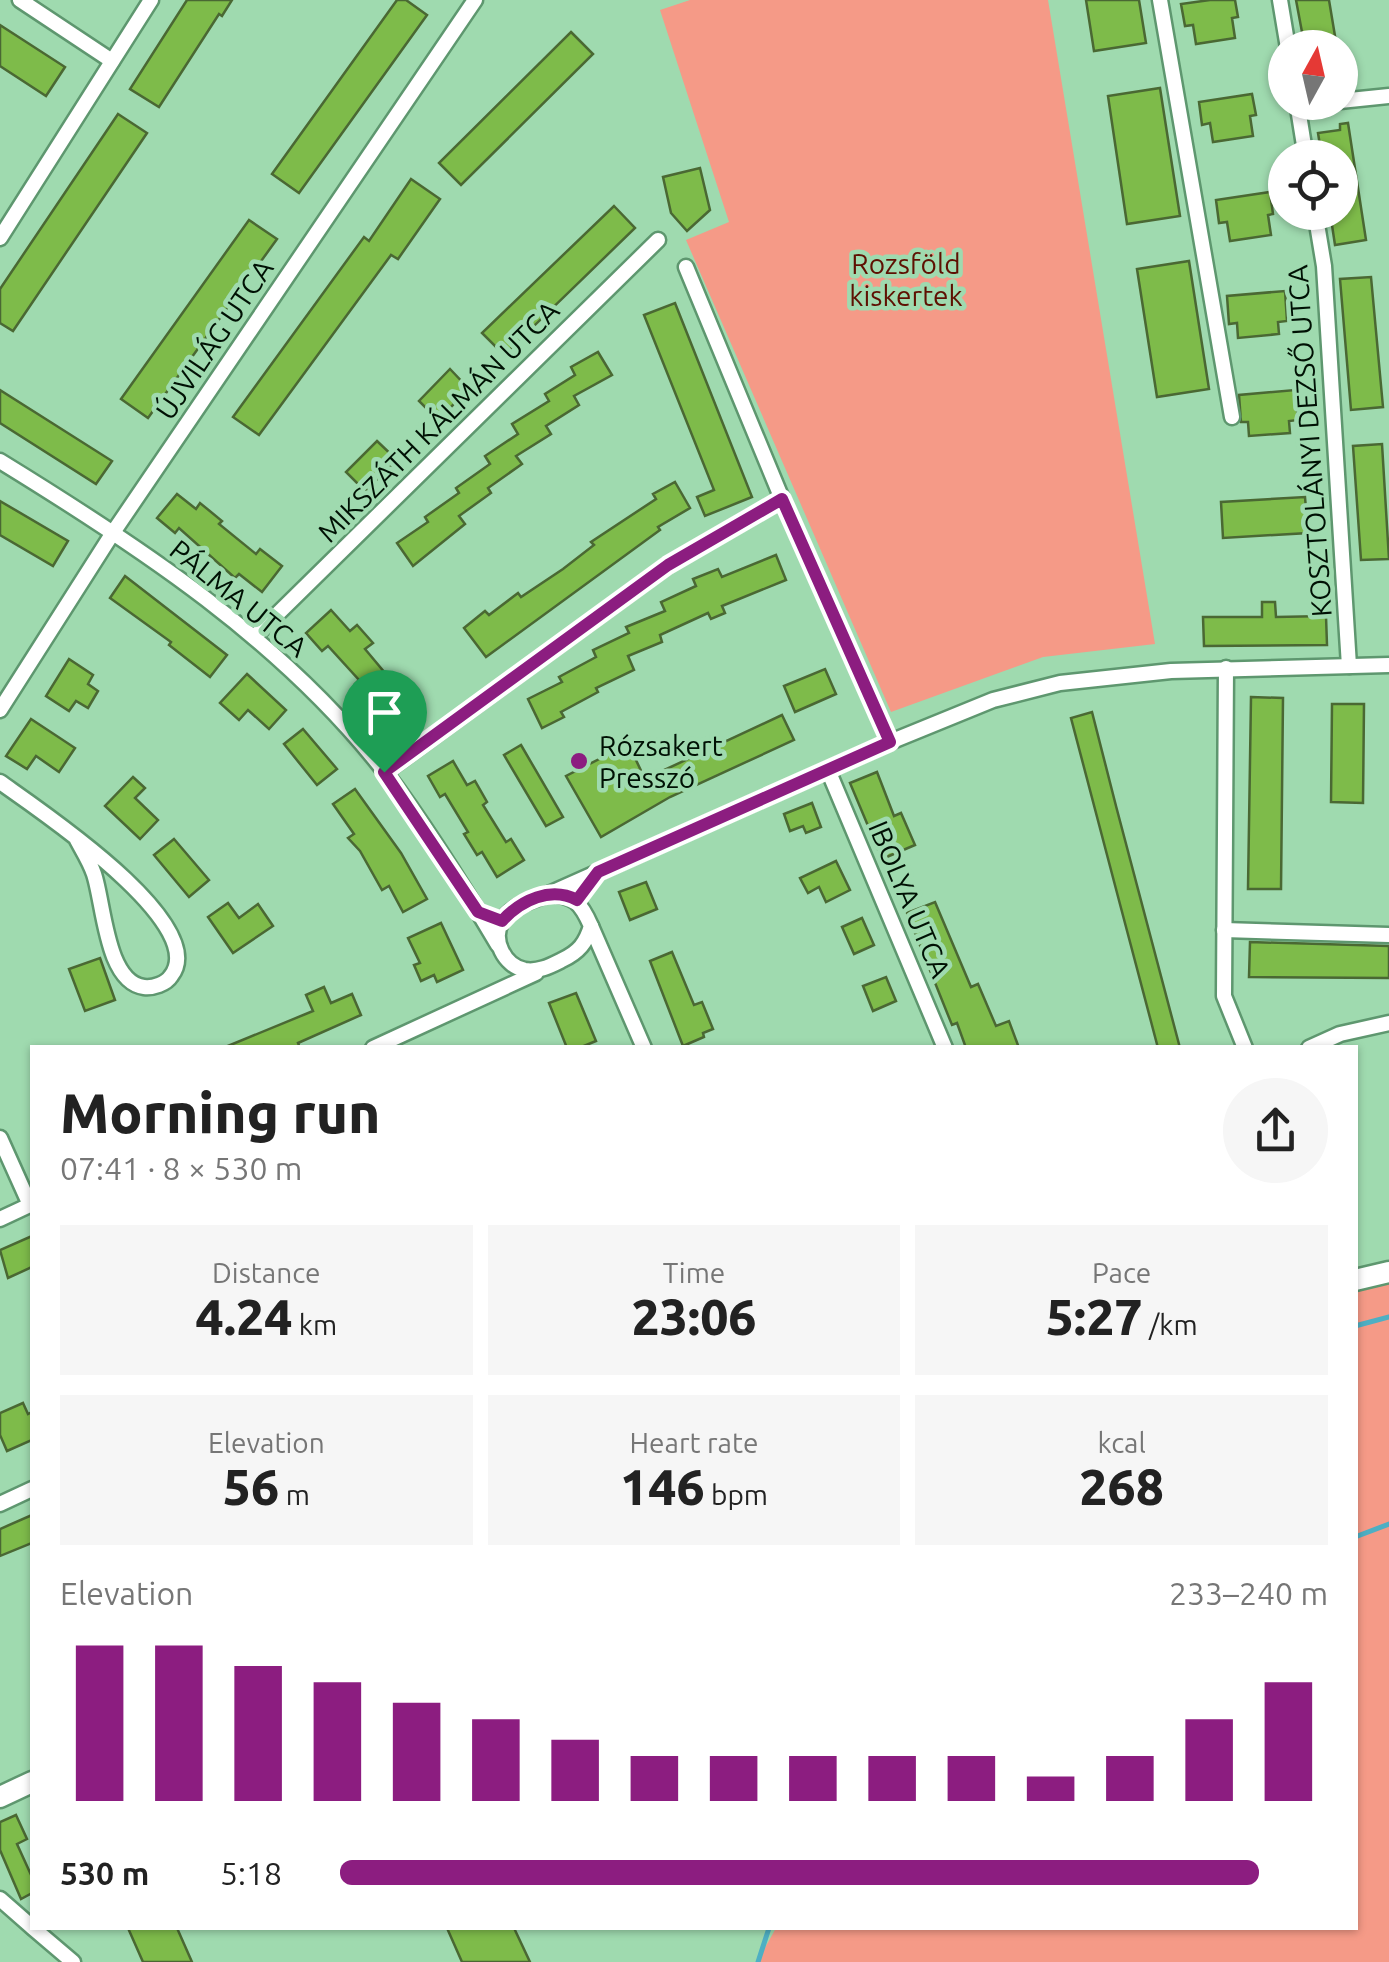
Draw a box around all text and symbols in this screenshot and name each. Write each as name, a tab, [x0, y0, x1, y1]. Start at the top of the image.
north arrow	[1268, 30, 1358, 120]
map controls	[1268, 30, 1358, 230]
button: locate	[1268, 140, 1358, 230]
park label: Rozsföld kiskertek	[849, 248, 963, 311]
street label: ÚJVILÁG UTCA	[148, 253, 279, 425]
street label: KOSZTOLÁNYI DEZSŐ UTCA	[1280, 264, 1337, 618]
street label: MIKSZÁTH KÁLMÁN UTCA	[311, 294, 565, 548]
street label: PÁLMA UTCA	[164, 533, 314, 663]
pin	[342, 670, 427, 773]
icon: arrive	[357, 685, 412, 740]
place label: Rózsakert Presszó	[599, 730, 723, 793]
marker: Rózsakert Presszó	[568, 750, 590, 772]
street label: IBOLYA UTCA	[863, 816, 957, 982]
button: share	[1223, 1078, 1328, 1183]
text: Morning run	[60, 1082, 381, 1143]
text: 07:41 · 8 × 530 m	[60, 1150, 302, 1186]
text: Distance	[212, 1257, 321, 1288]
text: Time	[663, 1257, 725, 1288]
text: Pace	[1092, 1257, 1151, 1288]
text: 4.24	[196, 1288, 292, 1344]
text: 23:06	[631, 1288, 757, 1344]
text: 5:27	[1046, 1288, 1143, 1344]
text: km	[292, 1309, 337, 1340]
text: /km	[1143, 1309, 1198, 1340]
text: Elevation	[208, 1427, 325, 1458]
text: Heart rate	[630, 1427, 758, 1458]
text: kcal	[1097, 1427, 1146, 1458]
text: 56	[223, 1458, 279, 1514]
text: 146	[620, 1458, 705, 1514]
text: 268	[1079, 1458, 1164, 1514]
text: m	[279, 1479, 310, 1510]
text: bpm	[705, 1479, 768, 1510]
text: Elevation	[60, 1575, 193, 1611]
text: 233–240 m	[1169, 1575, 1328, 1611]
text: 530 m	[60, 1855, 149, 1891]
text: 5:18	[220, 1855, 282, 1891]

